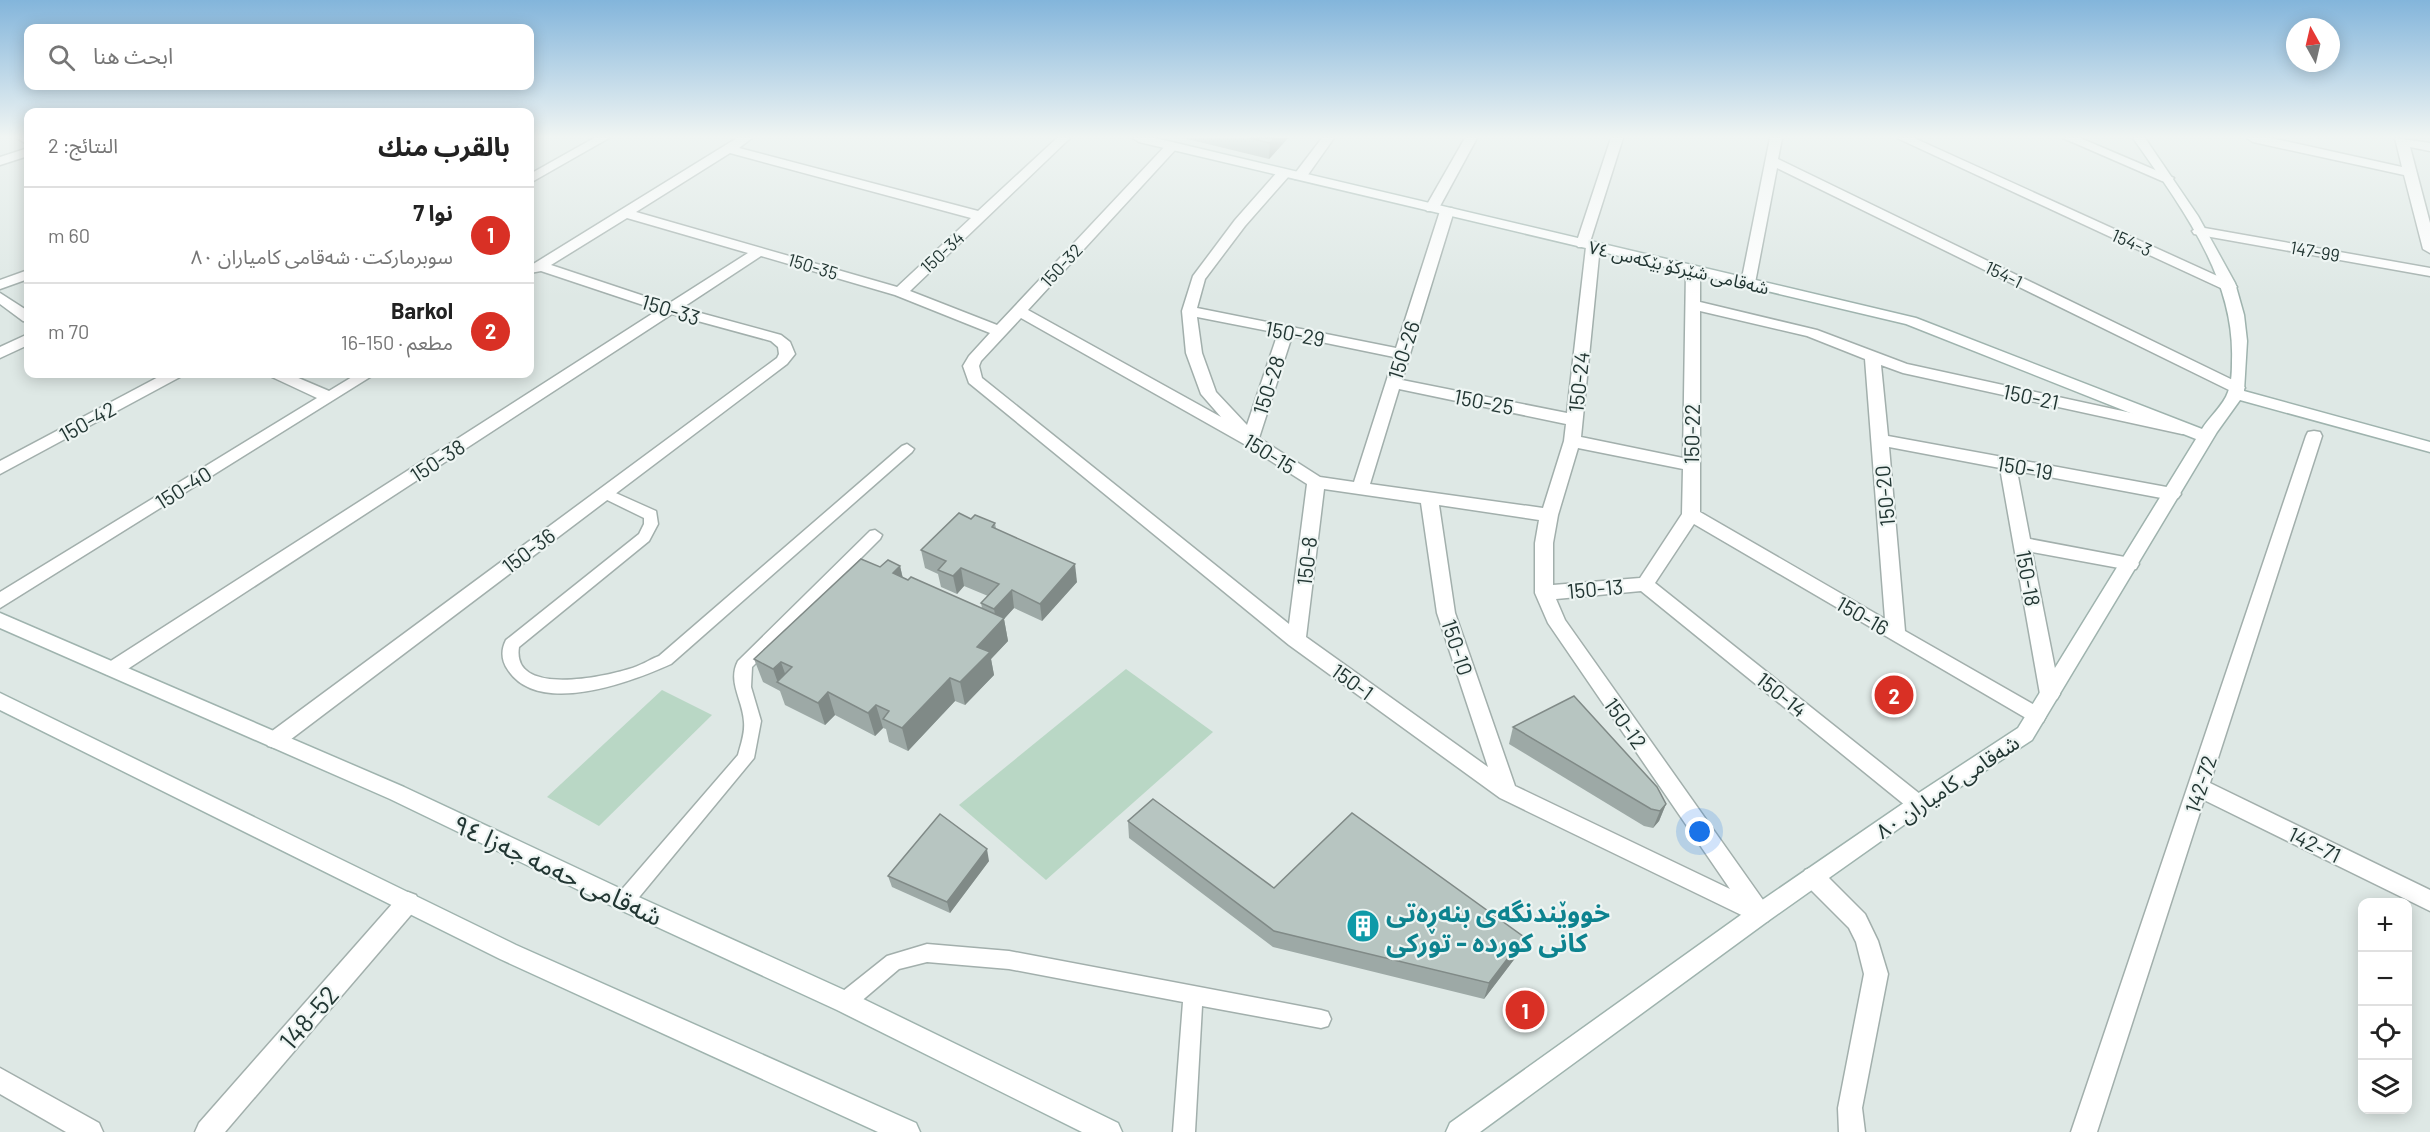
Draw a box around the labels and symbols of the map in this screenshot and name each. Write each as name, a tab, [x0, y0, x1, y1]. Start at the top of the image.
north arrow	[2286, 18, 2340, 72]
street label: 154-3	[2108, 223, 2156, 261]
street label: 150-34	[915, 226, 969, 278]
street label: شەقامی شێرکۆ بێکەس ٧٤	[1586, 236, 1771, 299]
street label: 147-99	[2288, 236, 2342, 266]
street label: 150-32	[1035, 239, 1087, 291]
street label: 150-35	[785, 248, 841, 284]
street label: 154-1	[1982, 256, 2026, 292]
street label: 150-33	[639, 288, 703, 330]
street label: 150-29	[1263, 315, 1327, 351]
street label: 150-26	[1382, 317, 1424, 383]
street label: 150-24	[1562, 350, 1594, 414]
street label: 150-28	[1247, 352, 1289, 418]
street label: 150-21	[2001, 378, 2061, 414]
street label: 150-25	[1452, 383, 1516, 419]
street label: 150-42	[54, 395, 120, 447]
street label: 150-22	[1678, 403, 1704, 465]
street label: 150-15	[1239, 427, 1301, 479]
street label: 150-38	[405, 433, 469, 487]
street label: 150-19	[1995, 450, 2055, 484]
street label: 150-40	[150, 460, 216, 514]
street label: 150-20	[1869, 464, 1899, 528]
street label: 150-36	[497, 522, 559, 578]
street label: 150-8	[1291, 535, 1321, 587]
street label: 150-18	[2012, 548, 2046, 608]
street label: 150-13	[1566, 573, 1624, 603]
street label: 150-16	[1832, 590, 1894, 640]
street label: 150-10	[1437, 616, 1479, 678]
street label: 150-1	[1327, 657, 1379, 705]
street label: 150-14	[1752, 666, 1812, 722]
pin: 2	[1874, 672, 1914, 718]
street label: 150-12	[1599, 693, 1653, 753]
street label: شەقامی کامیاران ٨٠	[1871, 729, 2024, 844]
street label: 142-72	[2179, 752, 2221, 816]
street label: شەقامی حەمە جەزا ٩٤	[448, 807, 668, 932]
your location	[1685, 817, 1714, 846]
street label: 142-71	[2285, 821, 2345, 867]
place label: خووێندنگەی بنەڕەتی کانی کوردە - تورکی	[1386, 896, 1610, 958]
building icon: خووێندنگەی بنەڕەتی کانی کوردە - تورکی	[1345, 908, 1381, 944]
street label: 148-52	[272, 979, 344, 1055]
pin: 1	[1506, 988, 1544, 1032]

